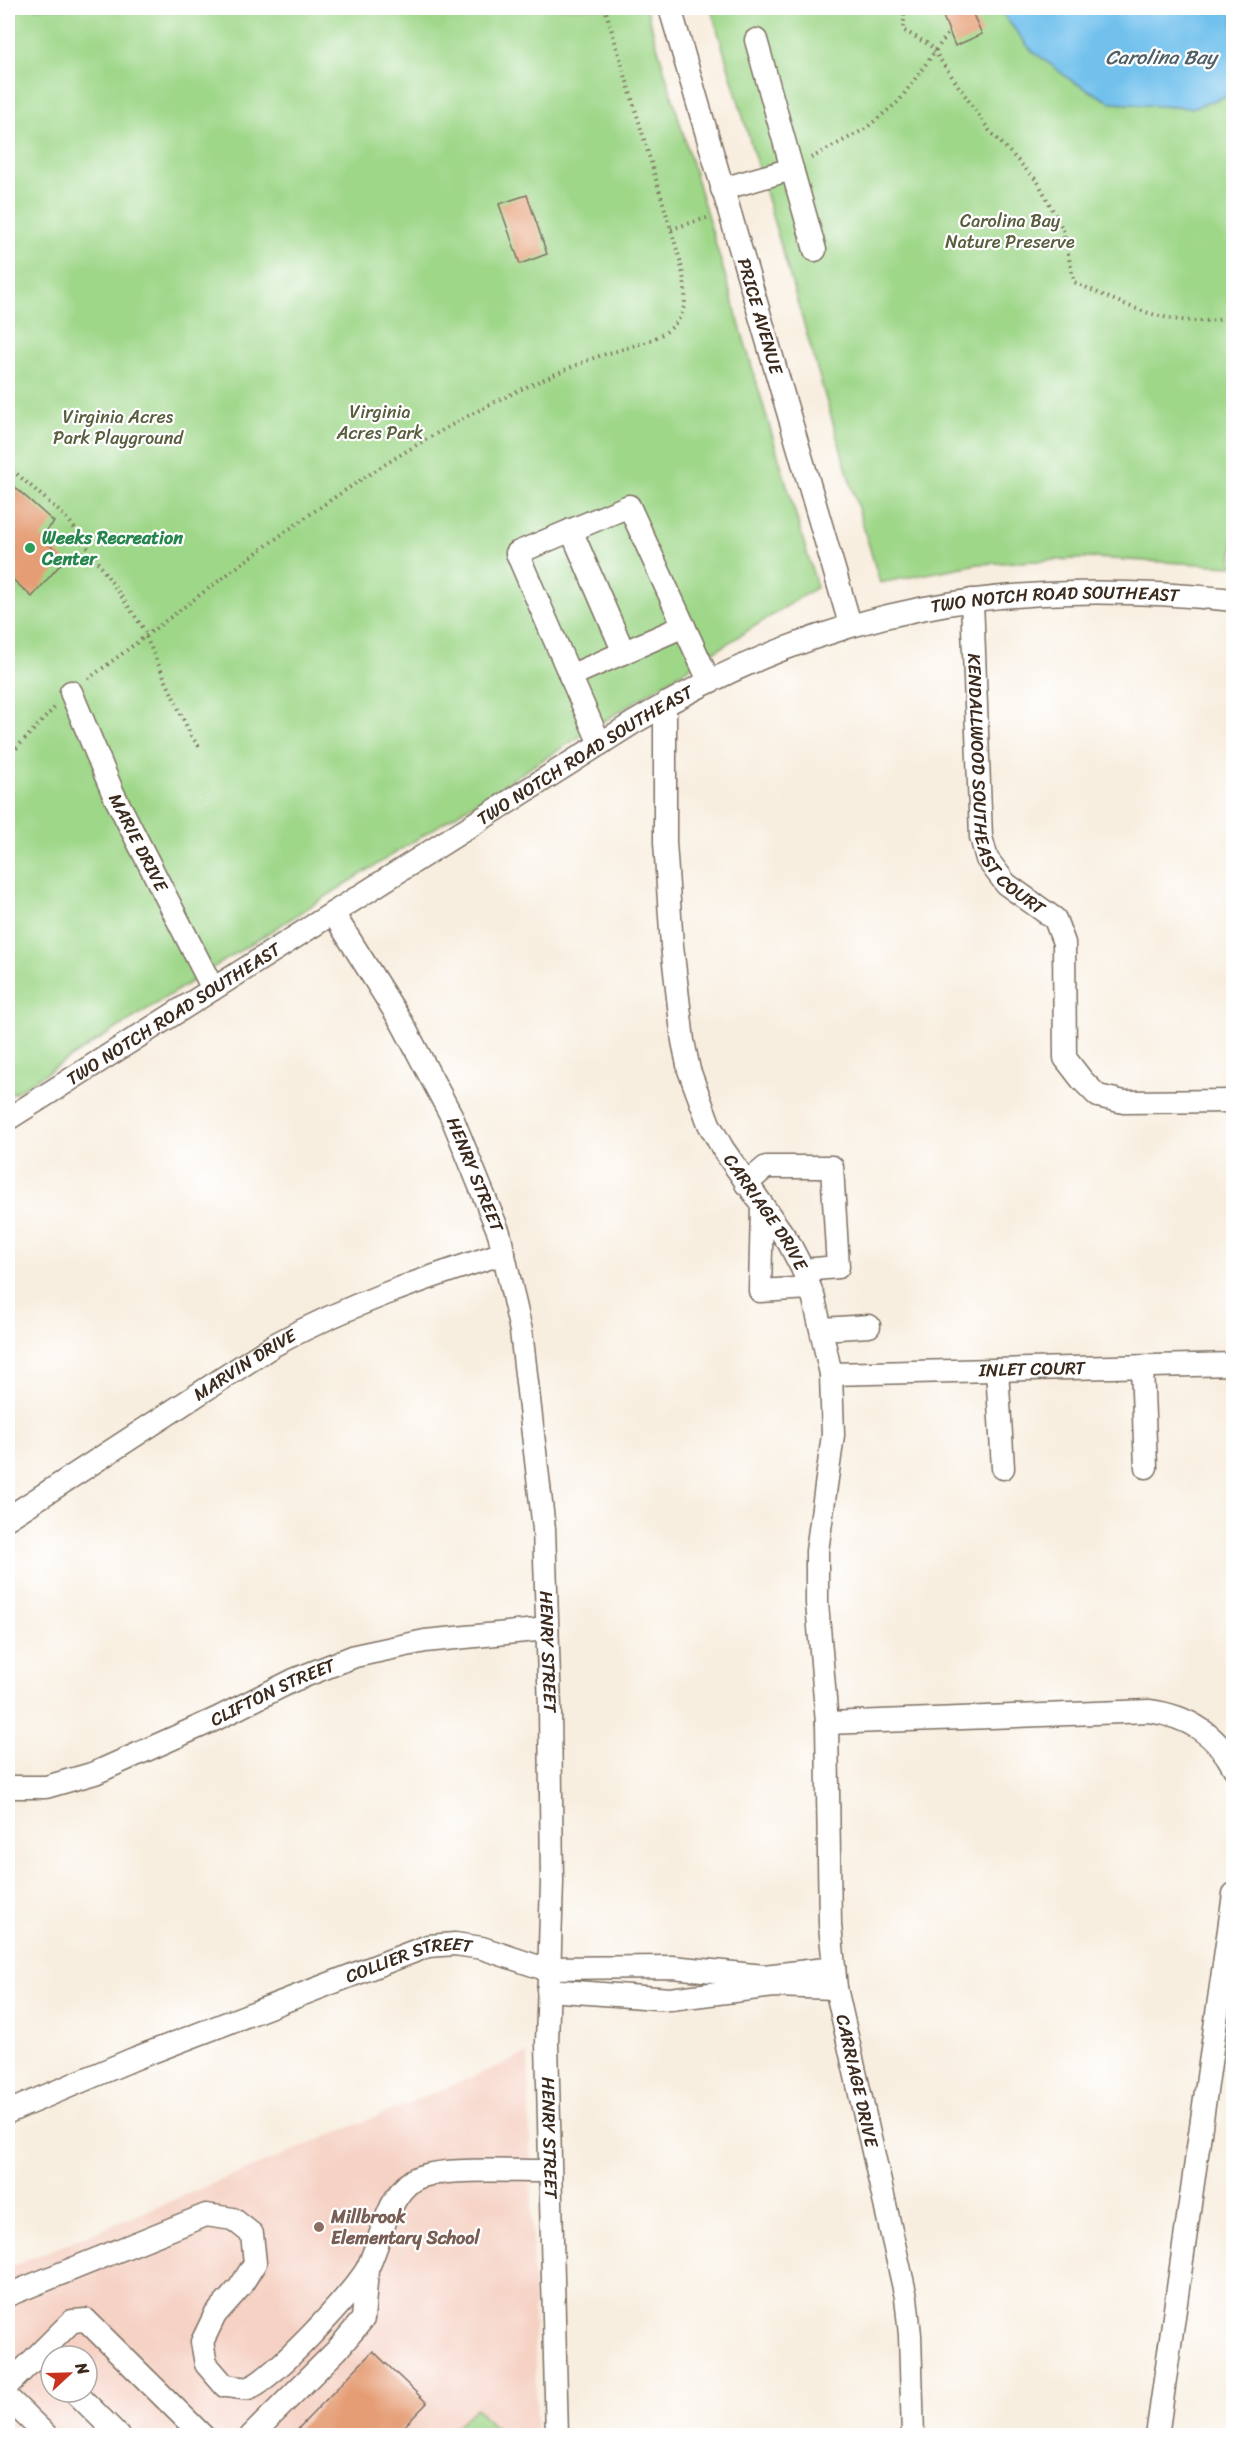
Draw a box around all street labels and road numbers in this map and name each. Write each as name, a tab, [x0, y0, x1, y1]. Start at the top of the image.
street label: PRICE AVENUE	[728, 254, 793, 379]
street label: TWO NOTCH ROAD SOUTHEAST	[928, 577, 1181, 623]
street label: KENDALLWOOD SOUTHEAST COURT	[958, 653, 1053, 924]
street label: TWO NOTCH ROAD SOUTHEAST	[470, 676, 700, 834]
street label: MARIE DRIVE	[100, 788, 177, 898]
street label: TWO NOTCH ROAD SOUTHEAST	[60, 933, 288, 1094]
street label: HENRY STREET	[437, 1112, 513, 1238]
street label: CARRIAGE DRIVE	[715, 1147, 817, 1277]
street label: MARVIN DRIVE	[186, 1319, 303, 1410]
street label: INLET COURT	[977, 1352, 1087, 1386]
street label: HENRY STREET	[530, 1590, 566, 1714]
street label: CLIFTON STREET	[204, 1649, 341, 1736]
street label: COLLIER STREET	[341, 1928, 476, 1992]
street label: CARRIAGE DRIVE	[826, 2011, 888, 2152]
street label: HENRY STREET	[532, 2076, 567, 2200]

